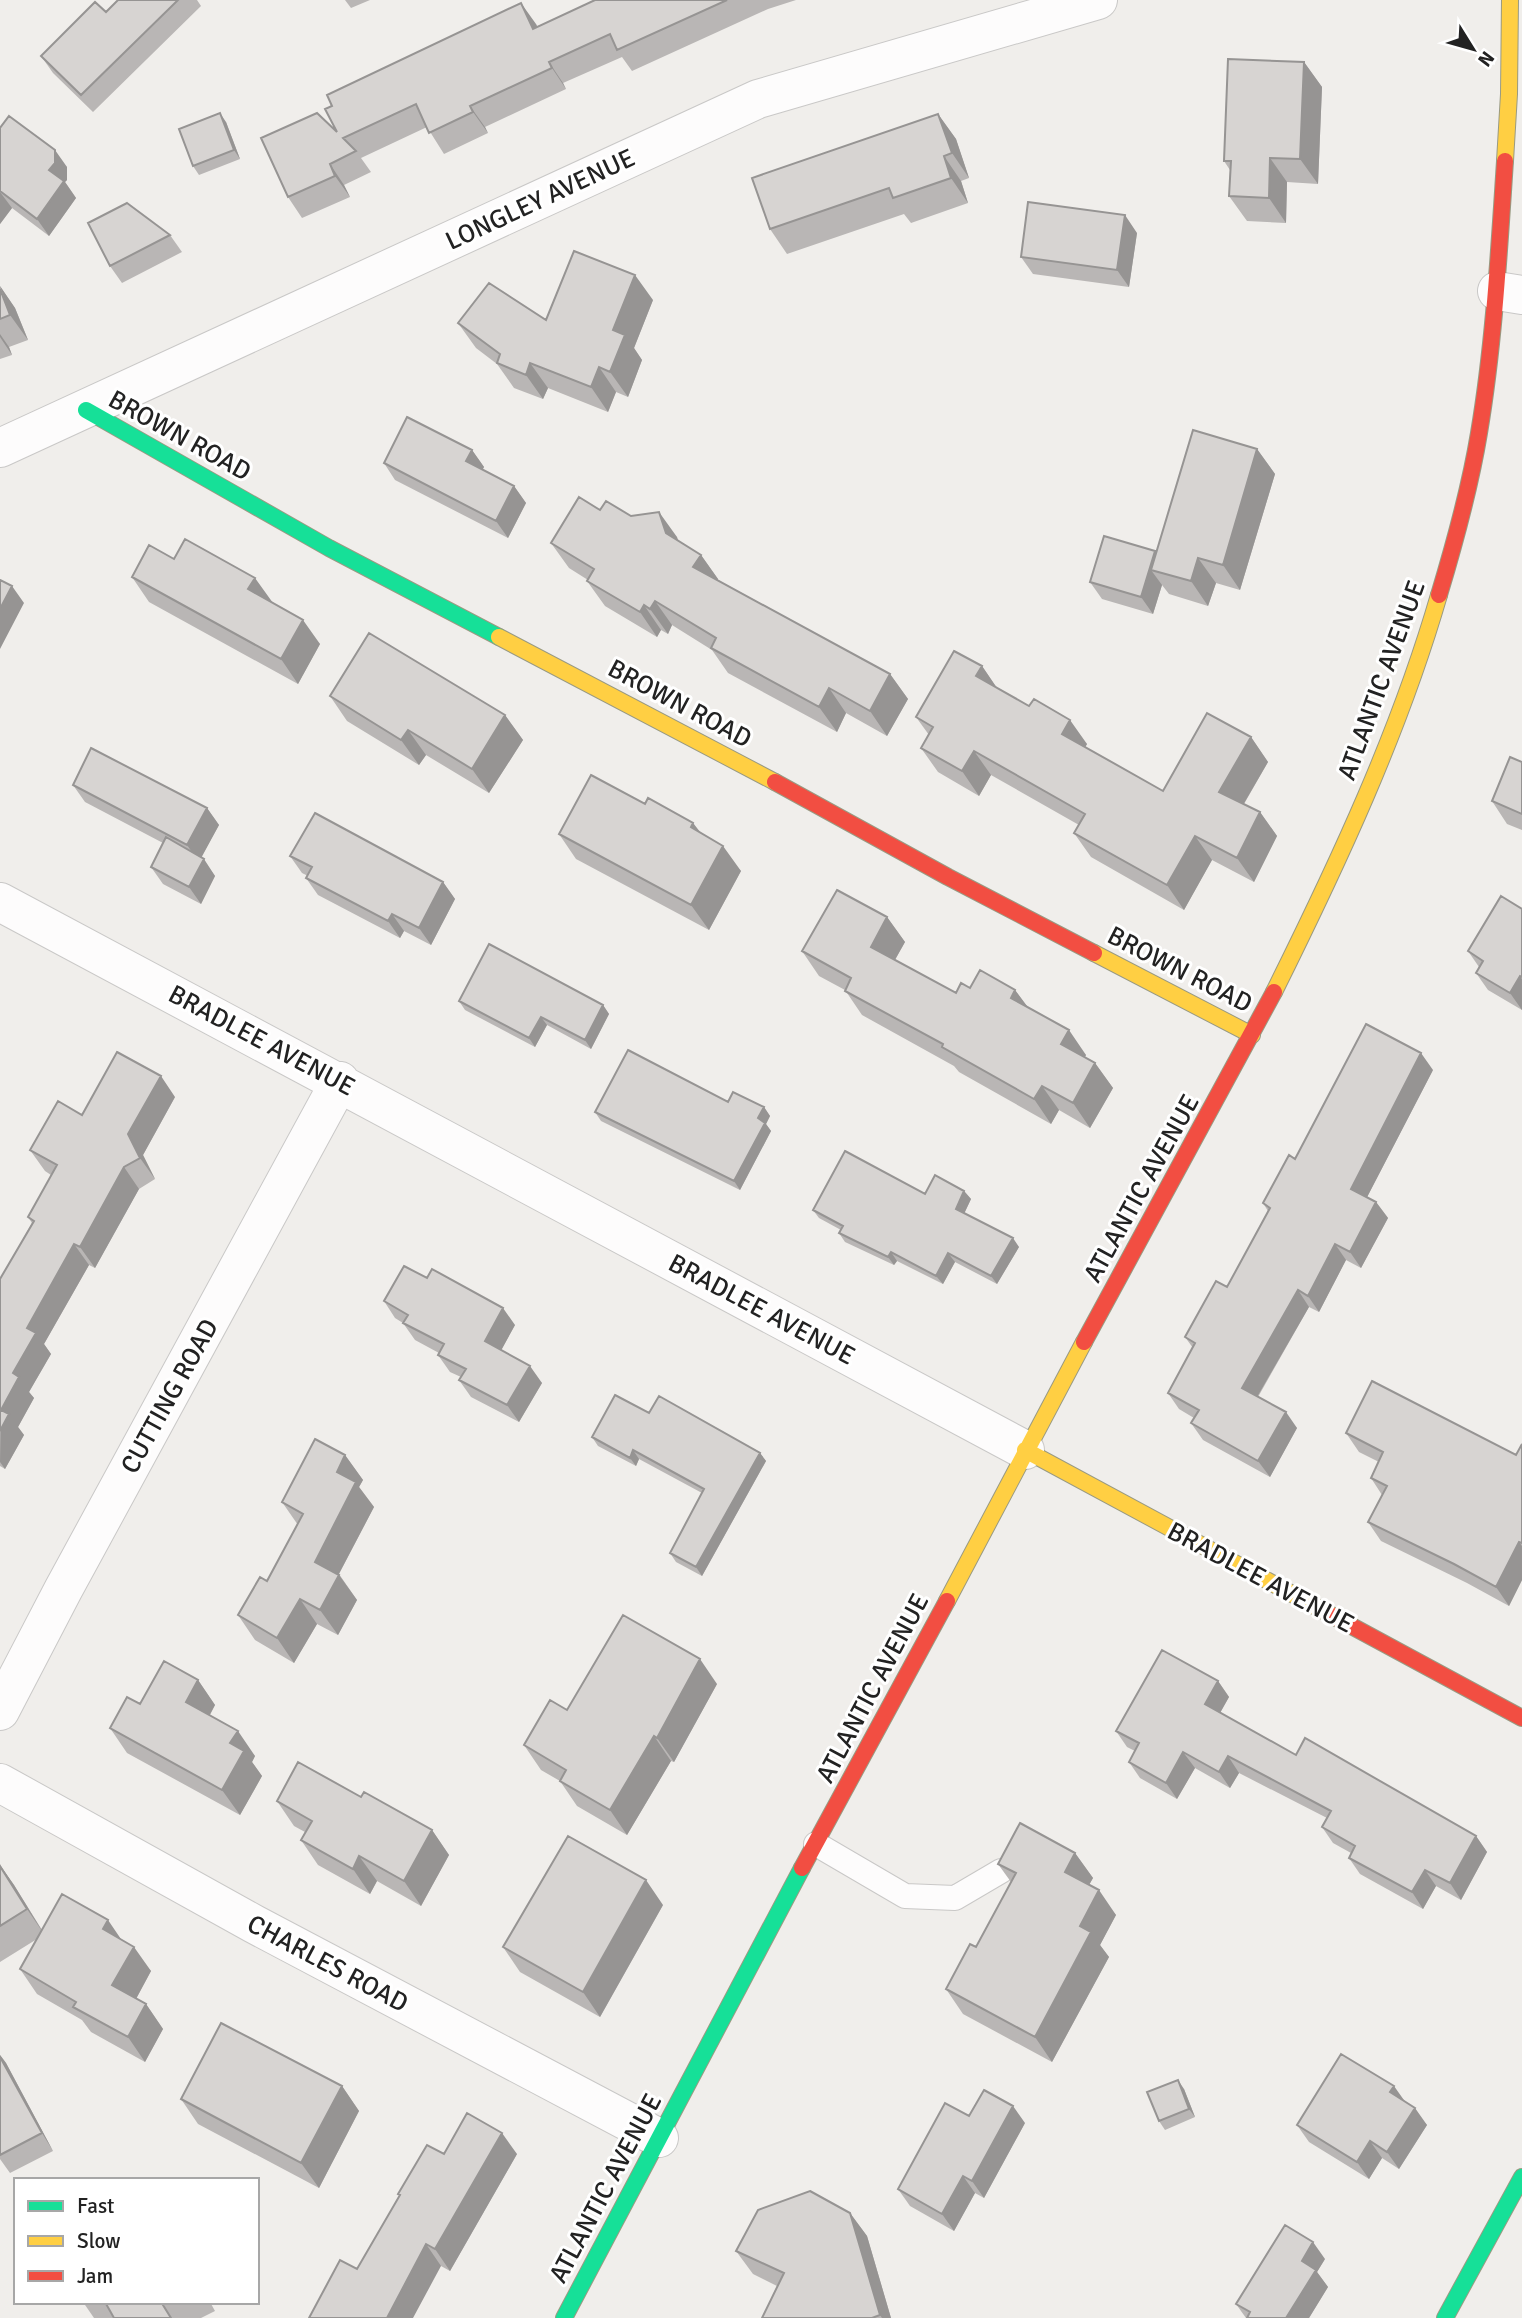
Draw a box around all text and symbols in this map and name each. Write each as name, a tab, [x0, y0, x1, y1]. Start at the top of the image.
north arrow	[1438, 14, 1508, 84]
text: N	[1472, 46, 1499, 71]
street label: LONGLEY AVENUE	[441, 142, 640, 258]
street label: BROWN ROAD	[103, 384, 256, 488]
street label: ATLANTIC AVENUE	[1331, 576, 1433, 784]
street label: BROWN ROAD	[602, 653, 757, 755]
street label: BROWN ROAD	[1102, 920, 1257, 1020]
street label: BRADLEE AVENUE	[163, 978, 360, 1104]
street label: ATLANTIC AVENUE	[1077, 1089, 1207, 1288]
street label: BRADLEE AVENUE	[663, 1247, 860, 1373]
street label: CUTTING ROAD	[114, 1314, 226, 1479]
street label: BRADLEE AVENUE	[1162, 1515, 1359, 1641]
street label: ATLANTIC AVENUE	[809, 1588, 936, 1789]
street label: CHARLES ROAD	[242, 1908, 413, 2020]
street label: ATLANTIC AVENUE	[542, 2088, 669, 2289]
legend	[14, 2178, 259, 2304]
text: Fast	[77, 2193, 114, 2219]
text: Slow	[77, 2228, 121, 2254]
text: Jam	[77, 2263, 113, 2289]

